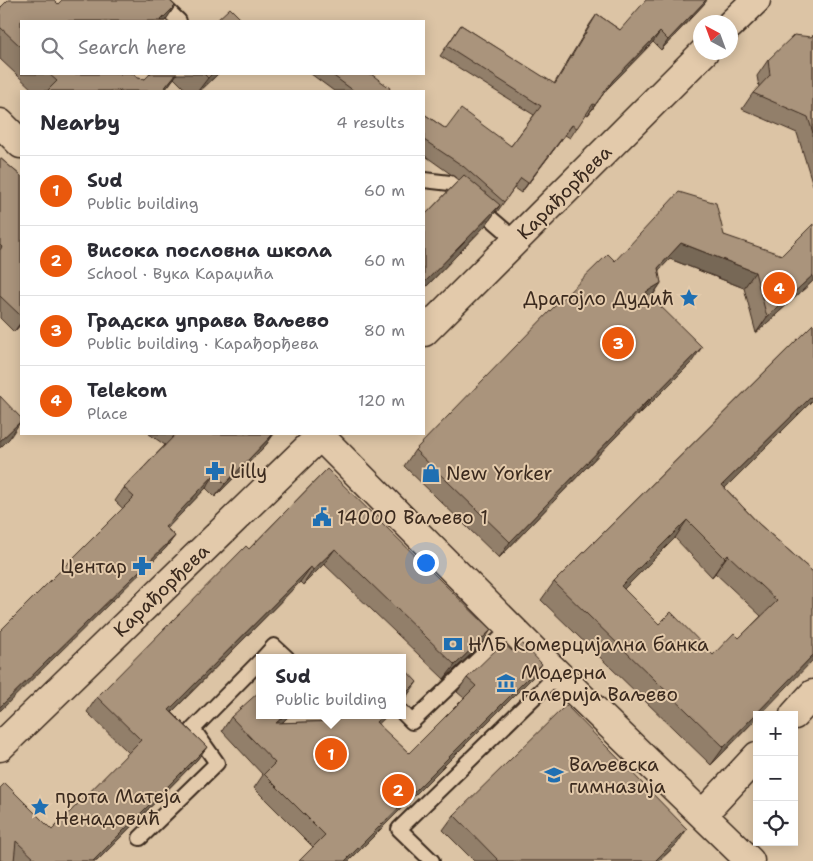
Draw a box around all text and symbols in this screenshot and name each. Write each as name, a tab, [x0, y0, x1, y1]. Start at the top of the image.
north arrow	[693, 15, 738, 60]
search box	[20, 20, 425, 75]
icon: search	[38, 34, 66, 62]
text: Search here	[78, 35, 187, 60]
text: Nearby	[40, 109, 120, 137]
text: 4 results	[336, 112, 405, 133]
street label: Карађорђева	[512, 140, 617, 245]
text: Sud	[87, 168, 123, 193]
text: 1	[52, 180, 60, 201]
text: 60 m	[364, 180, 405, 201]
text: Public building	[87, 193, 199, 214]
text: Висока пословна школа	[87, 238, 332, 263]
text: 2	[50, 250, 62, 271]
text: 60 m	[364, 250, 405, 271]
text: School · Вука Караџића	[87, 263, 273, 284]
pin: 4	[763, 269, 795, 307]
place label: Драгојло Дудић	[523, 286, 674, 311]
place icon: Драгојло Дудић	[678, 287, 700, 309]
text: Градска управа Ваљево	[87, 308, 329, 333]
text: 3	[50, 320, 62, 341]
text: 80 m	[364, 320, 405, 341]
pin: 3	[602, 324, 634, 362]
text: Public building · Карађорђева	[87, 333, 318, 354]
text: Telekom	[87, 378, 167, 403]
text: 4	[50, 390, 62, 411]
text: 120 m	[358, 390, 405, 411]
text: Place	[87, 403, 128, 424]
place label: Lilly	[230, 459, 267, 484]
pharmacy icon: Lilly	[204, 460, 226, 482]
place label: New Yorker	[446, 461, 553, 486]
shop icon: New Yorker	[420, 462, 442, 484]
place label: 14000 Ваљево 1	[337, 505, 488, 530]
public building icon: 14000 Ваљево 1	[311, 506, 333, 528]
street label: Карађорђева	[108, 538, 215, 642]
your location	[413, 550, 439, 576]
place label: Центар	[60, 554, 127, 579]
pharmacy icon: Центар	[131, 555, 153, 577]
place label: НЛБ Комерцијална банка	[468, 632, 709, 657]
bank icon: НЛБ Комерцијална банка	[442, 633, 464, 655]
popup	[256, 654, 406, 719]
place label: Модерна галерија Ваљево	[521, 660, 678, 707]
text: Sud	[275, 664, 311, 689]
museum icon: Модерна галерија Ваљево	[495, 672, 517, 694]
text: Public building	[275, 689, 387, 710]
map controls	[753, 711, 798, 846]
button: +	[753, 711, 798, 756]
pin: 1	[315, 735, 347, 773]
place label: Ваљевска гимназија	[569, 752, 666, 799]
button: −	[753, 756, 798, 801]
school or university icon: Ваљевска гимназија	[543, 764, 565, 786]
pin: 2	[382, 771, 414, 809]
place label: прота Матеја Ненадовић	[55, 784, 181, 831]
place icon: прота Матеја Ненадовић	[29, 796, 51, 818]
button: locate	[753, 801, 798, 846]

